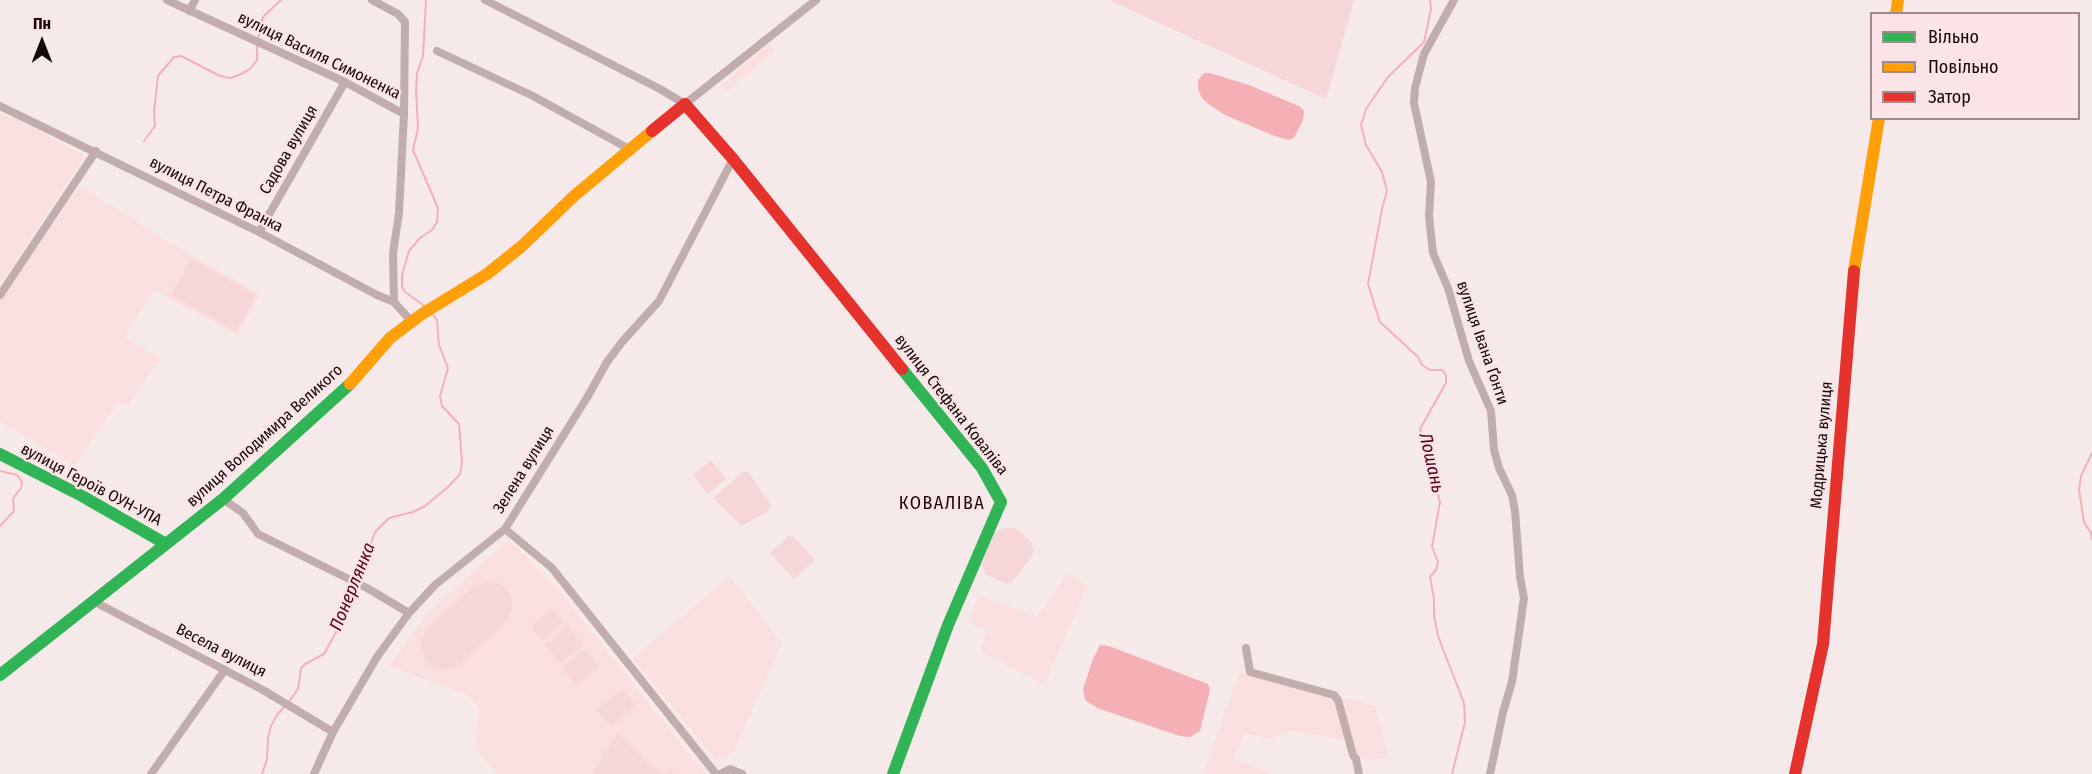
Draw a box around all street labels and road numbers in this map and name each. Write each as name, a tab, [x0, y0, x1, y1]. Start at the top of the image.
street label: вулиця Василя Симоненка	[235, 8, 403, 104]
street label: Садова вулиця	[256, 102, 322, 198]
street label: вулиця Петра Франка	[146, 153, 286, 237]
street label: вулиця Івана Ґонти	[1452, 279, 1512, 407]
street label: вулиця Стефана Коваліва	[890, 331, 1012, 479]
street label: вулиця Володимира Великого	[183, 361, 347, 511]
street label: Модрицька вулиця	[1807, 381, 1837, 509]
street label: Зелена вулиця	[489, 423, 559, 517]
street label: вулиця Героїв ОУН-УПА	[17, 440, 165, 530]
street label: Весела вулиця	[173, 620, 269, 682]

